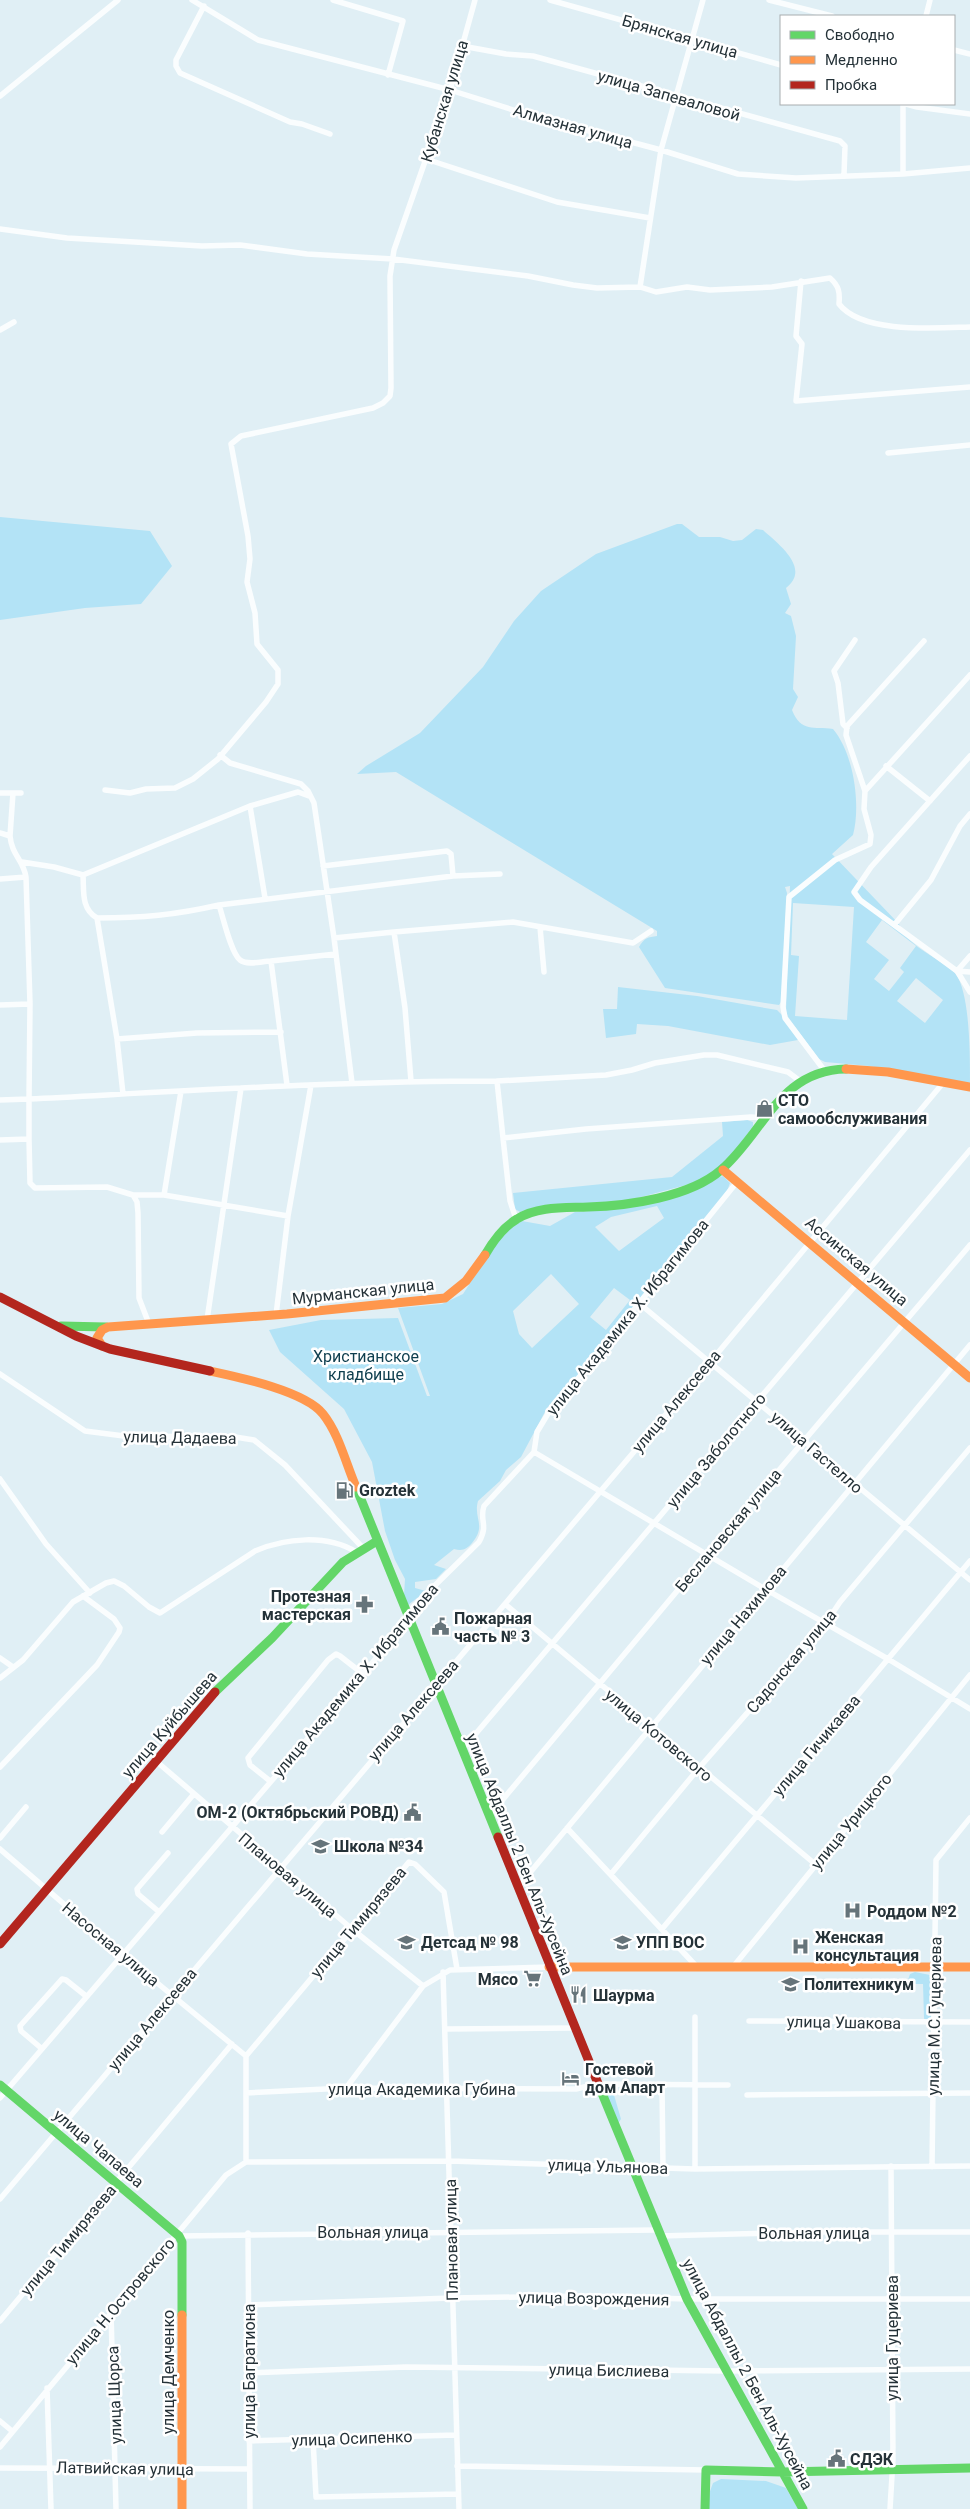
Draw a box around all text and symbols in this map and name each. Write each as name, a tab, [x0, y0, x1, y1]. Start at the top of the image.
street label: Брянская улица	[620, 11, 740, 62]
legend	[780, 15, 955, 105]
text: Свободно	[825, 26, 894, 44]
street label: Кубанская улица	[417, 38, 472, 165]
text: Медленно	[825, 51, 898, 69]
street label: улица Запеваловой	[595, 66, 742, 125]
text: Пробка	[825, 76, 877, 94]
street label: Алмазная улица	[511, 100, 635, 153]
place label: СТО самообслуживания	[778, 1091, 927, 1128]
shop icon: СТО самообслуживания	[754, 1099, 774, 1119]
street label: Ассинская улица	[802, 1213, 912, 1310]
street label: улица Академика Х. Ибрагимова	[542, 1215, 713, 1419]
street label: Мурманская улица	[291, 1275, 435, 1308]
street label: улица Алексеева	[628, 1346, 725, 1456]
park label: Христианское кладбище	[313, 1347, 419, 1384]
street label: улица Заболотного	[663, 1389, 770, 1512]
street label: улица Гастелло	[767, 1407, 866, 1497]
street label: улица Дадаева	[123, 1427, 237, 1448]
street label: Беслановская улица	[671, 1465, 785, 1596]
fuel station icon: Groztek	[335, 1480, 355, 1500]
place label: Groztek	[359, 1481, 416, 1500]
street label: улица Нахимова	[696, 1562, 791, 1669]
street label: улица Академика Х. Ибрагимова	[269, 1580, 442, 1781]
place label: Протезная мастерская	[262, 1587, 351, 1624]
pharmacy icon: Протезная мастерская	[355, 1595, 375, 1615]
street label: Садонская улица	[742, 1606, 840, 1717]
place label: Пожарная часть № 3	[454, 1609, 532, 1646]
public building icon: Пожарная часть № 3	[430, 1617, 450, 1637]
street label: улица Алексеева	[364, 1656, 463, 1765]
street label: улица Куйбышева	[118, 1667, 221, 1782]
street label: улица Котовского	[601, 1685, 716, 1786]
street label: улица Гичикаева	[769, 1691, 864, 1800]
street label: улица Абдаллы 2 Бен Аль-Хусейна	[462, 1730, 577, 1978]
street label: улица Урицкого	[807, 1769, 896, 1873]
public building icon: ОМ-2 (Октябрьский РОВД)	[403, 1802, 423, 1822]
place label: ОМ-2 (Октябрьский РОВД)	[196, 1803, 399, 1822]
street label: Плановая улица	[235, 1829, 341, 1922]
school or university icon: Школа №34	[310, 1836, 330, 1856]
place label: Школа №34	[334, 1837, 423, 1856]
street label: улица Тимирязева	[306, 1863, 410, 1982]
street label: Насосная улица	[58, 1898, 163, 1990]
hospital icon: Роддом №2	[843, 1901, 863, 1921]
place label: Роддом №2	[867, 1902, 957, 1921]
place label: Женская консультация	[815, 1928, 919, 1965]
school or university icon: Детсад № 98	[397, 1932, 417, 1952]
school or university icon: УПП ВОС	[612, 1932, 632, 1952]
place label: Детсад № 98	[421, 1933, 519, 1952]
place label: УПП ВОС	[636, 1933, 704, 1952]
hospital icon: Женская консультация	[791, 1936, 811, 1956]
street label: улица М.С.Гуцериева	[924, 1937, 945, 2095]
street label: улица Алексеева	[104, 1964, 201, 2074]
supermarket icon: Мясо	[522, 1969, 542, 1989]
place label: Мясо	[478, 1970, 518, 1989]
school or university icon: Политехникум	[780, 1974, 800, 1994]
place label: Политехникум	[804, 1975, 914, 1994]
restaurant icon: Шаурма	[569, 1985, 589, 2005]
place label: Шаурма	[593, 1986, 655, 2005]
street label: улица Ушакова	[787, 2012, 901, 2033]
place label: Гостевой дом Апарт	[585, 2060, 665, 2097]
hotel icon: Гостевой дом Апарт	[561, 2068, 581, 2088]
street label: улица Академика Губина	[328, 2080, 516, 2099]
street label: улица Чапаева	[50, 2105, 148, 2192]
street label: улица Ульянова	[548, 2155, 668, 2178]
street label: Плановая улица	[441, 2179, 462, 2301]
street label: улица Тимирязева	[16, 2181, 120, 2300]
street label: Вольная улица	[317, 2223, 429, 2242]
street label: Вольная улица	[758, 2224, 870, 2243]
street label: улица Н.Островского	[62, 2234, 179, 2369]
street label: улица Абдаллы 2 Бен Аль-Хусейна	[678, 2255, 817, 2493]
street label: улица Гуцериева	[883, 2275, 902, 2401]
street label: улица Возрождения	[518, 2288, 669, 2309]
street label: улица Багратиона	[240, 2304, 259, 2438]
street label: улица Демченко	[159, 2310, 178, 2434]
street label: улица Щорса	[103, 2345, 126, 2445]
street label: улица Бислиева	[549, 2360, 669, 2381]
street label: улица Осипенко	[291, 2427, 413, 2450]
public building icon: СДЭК	[826, 2449, 846, 2469]
place label: СДЭК	[850, 2450, 894, 2469]
street label: Латвийская улица	[56, 2458, 194, 2479]

